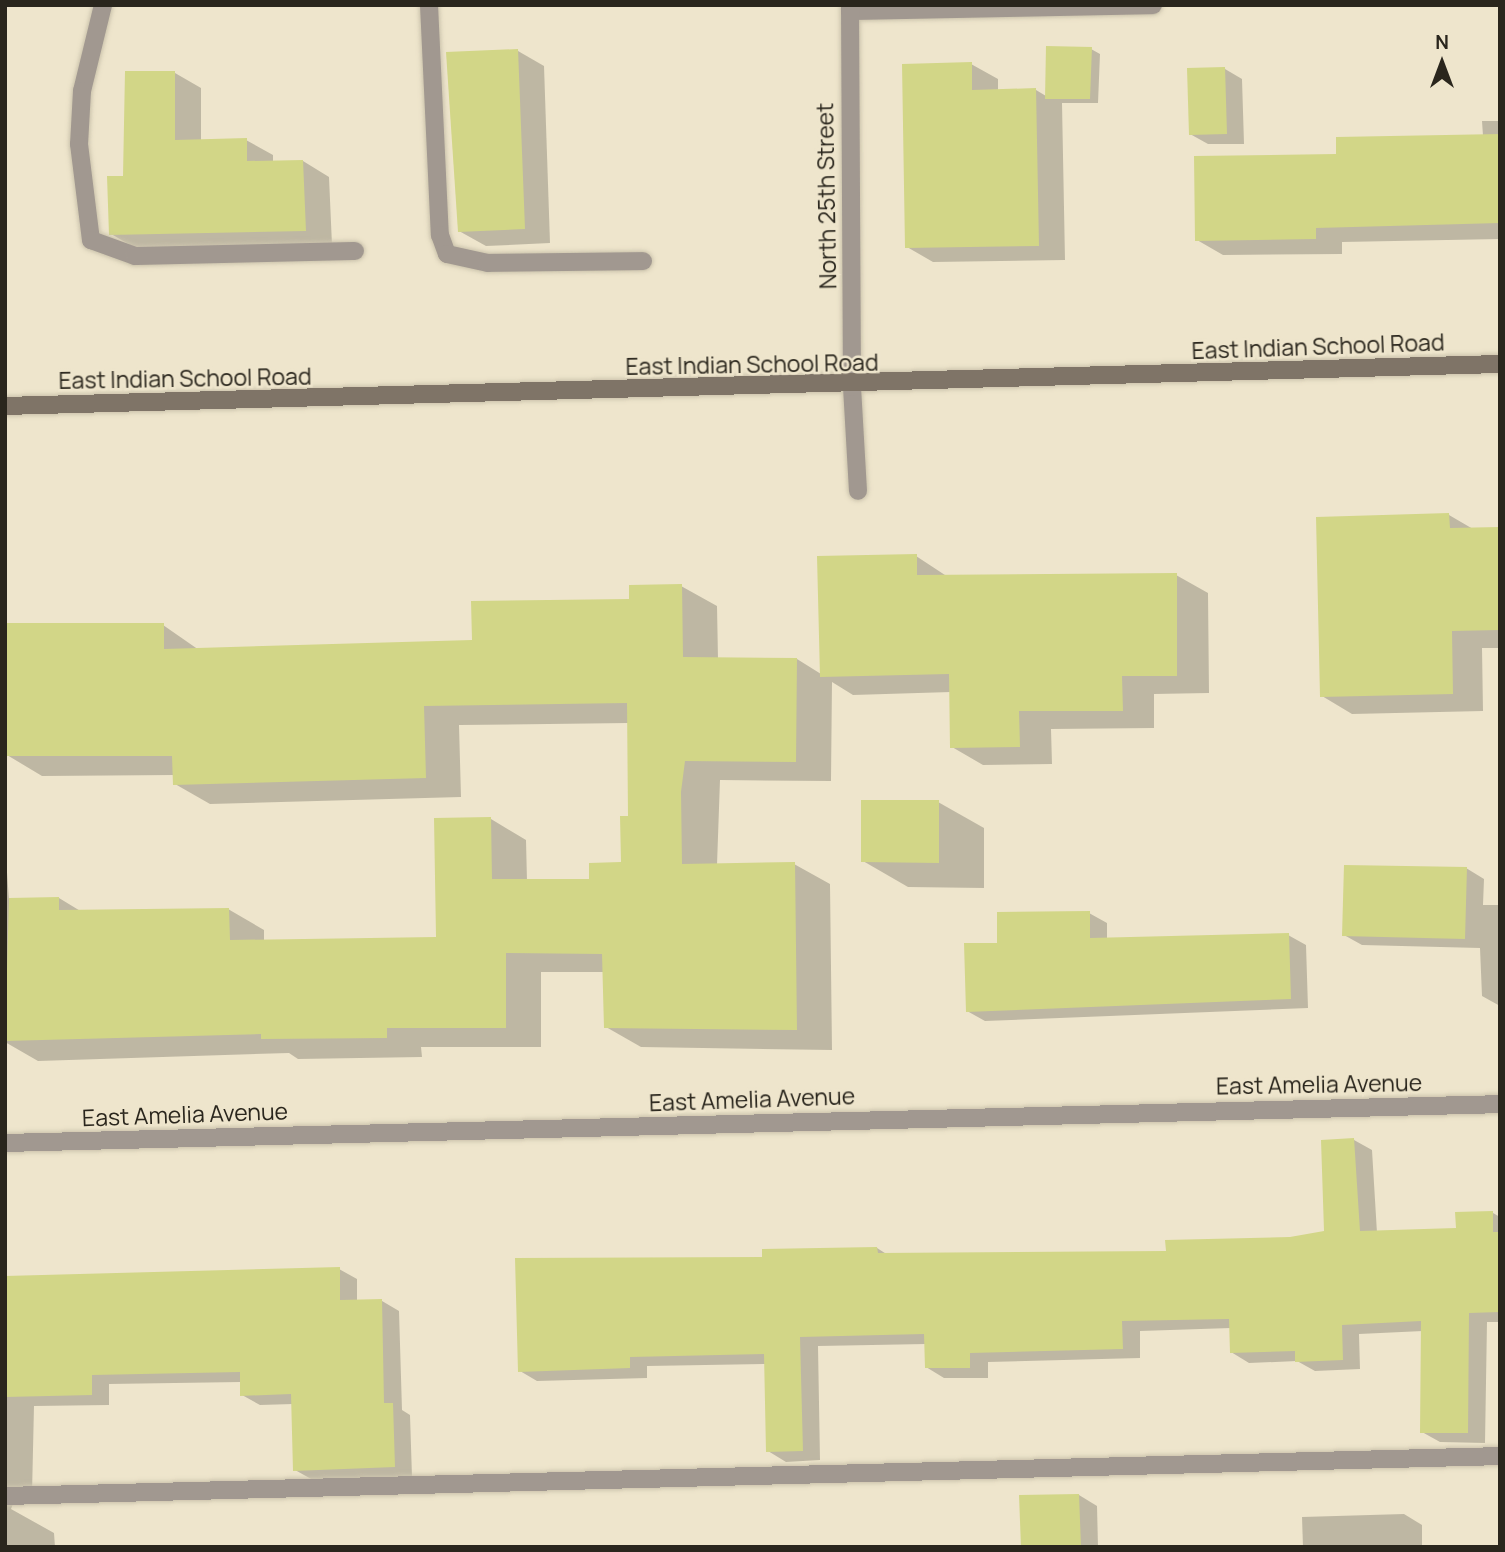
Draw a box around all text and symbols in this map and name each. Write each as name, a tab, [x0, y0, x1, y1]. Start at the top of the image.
north arrow	[1407, 28, 1477, 98]
text: N	[1435, 29, 1449, 55]
street label: North 25th Street	[811, 103, 841, 289]
street label: East Indian School Road	[1191, 328, 1445, 364]
street label: East Indian School Road	[625, 348, 879, 380]
street label: East Indian School Road	[58, 362, 312, 394]
street label: East Amelia Avenue	[1216, 1068, 1422, 1100]
street label: East Amelia Avenue	[649, 1082, 855, 1116]
street label: East Amelia Avenue	[82, 1097, 288, 1131]

